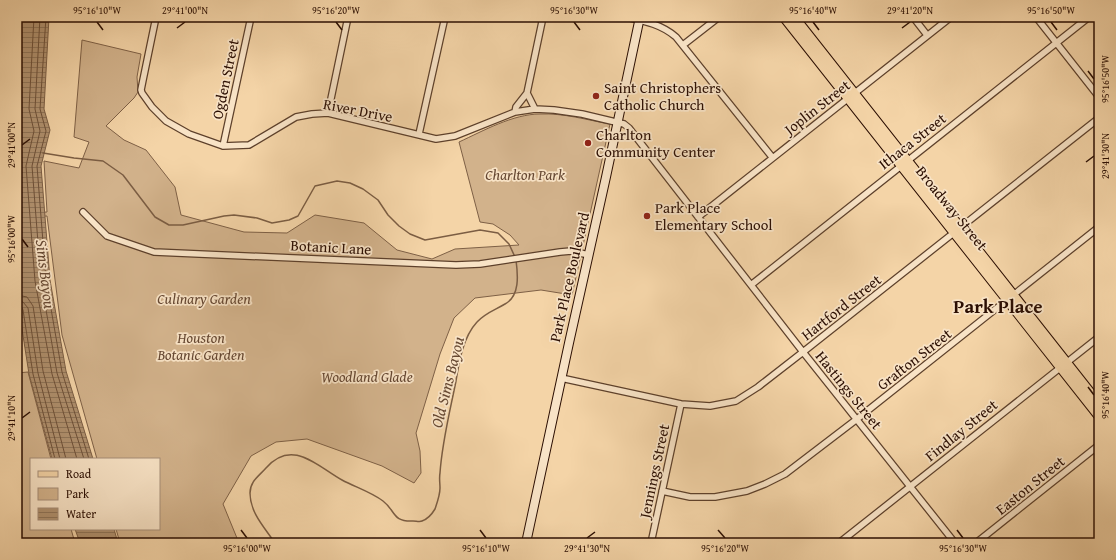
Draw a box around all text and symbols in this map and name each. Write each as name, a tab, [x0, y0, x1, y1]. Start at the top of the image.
text: 95°16'10"W	[73, 3, 121, 18]
text: 29°41'00"N	[162, 3, 208, 18]
text: 95°16'20"W	[312, 3, 360, 18]
text: 95°16'30"W	[550, 3, 598, 18]
text: 95°16'40"W	[789, 3, 837, 18]
text: 29°41'20"N	[887, 3, 933, 18]
text: 95°16'50"W	[1027, 3, 1075, 18]
street label: Ogden Street	[206, 36, 244, 121]
text: 95°16'50"W	[1098, 55, 1113, 103]
street label: Joplin Street	[778, 74, 855, 141]
place label: Saint Christophers Catholic Church	[604, 77, 721, 115]
marker: Saint Christophers Catholic Church	[591, 91, 601, 101]
street label: River Drive	[322, 93, 394, 127]
street label: Ithaca Street	[874, 108, 951, 174]
text: 29°41'00"N	[4, 122, 19, 168]
place label: Charlton Community Center	[596, 124, 715, 162]
text: 29°41'30"N	[1098, 133, 1113, 179]
marker: Charlton Community Center	[583, 138, 593, 148]
street label: Broadway Street	[911, 161, 993, 255]
park label: Charlton Park	[485, 164, 565, 185]
place label: Park Place Elementary School	[655, 197, 773, 235]
street label: Park Place Boulevard	[544, 210, 594, 344]
marker: Park Place Elementary School	[642, 211, 652, 221]
text: 95°16'00"W	[4, 215, 19, 263]
street label: Botanic Lane	[290, 234, 372, 260]
water label: Sims Bayou	[30, 238, 62, 310]
street label: Hartford Street	[797, 269, 886, 345]
park label: Culinary Garden	[157, 288, 251, 309]
district label: Park Place	[953, 292, 1043, 320]
street label: Grafton Street	[872, 323, 956, 395]
park label: Houston Botanic Garden	[156, 327, 245, 365]
water label: Old Sims Bayou	[424, 334, 470, 430]
street label: Hastings Street	[811, 346, 888, 434]
park label: Woodland Glade	[321, 366, 413, 387]
text: 95°16'40"W	[1098, 371, 1113, 419]
street label: Findlay Street	[920, 394, 1002, 466]
text: 29°41'10"N	[4, 395, 19, 441]
street label: Jennings Street	[633, 421, 674, 522]
street label: Easton Street	[991, 450, 1070, 519]
legend	[30, 458, 160, 530]
text: Road	[66, 465, 92, 482]
text: Park	[66, 485, 90, 502]
text: Water	[66, 505, 96, 522]
text: 95°16'00"W	[223, 541, 271, 556]
text: 95°16'10"W	[462, 541, 510, 556]
text: 29°41'30"N	[564, 541, 610, 556]
text: 95°16'20"W	[701, 541, 749, 556]
text: 95°16'30"W	[939, 541, 987, 556]

